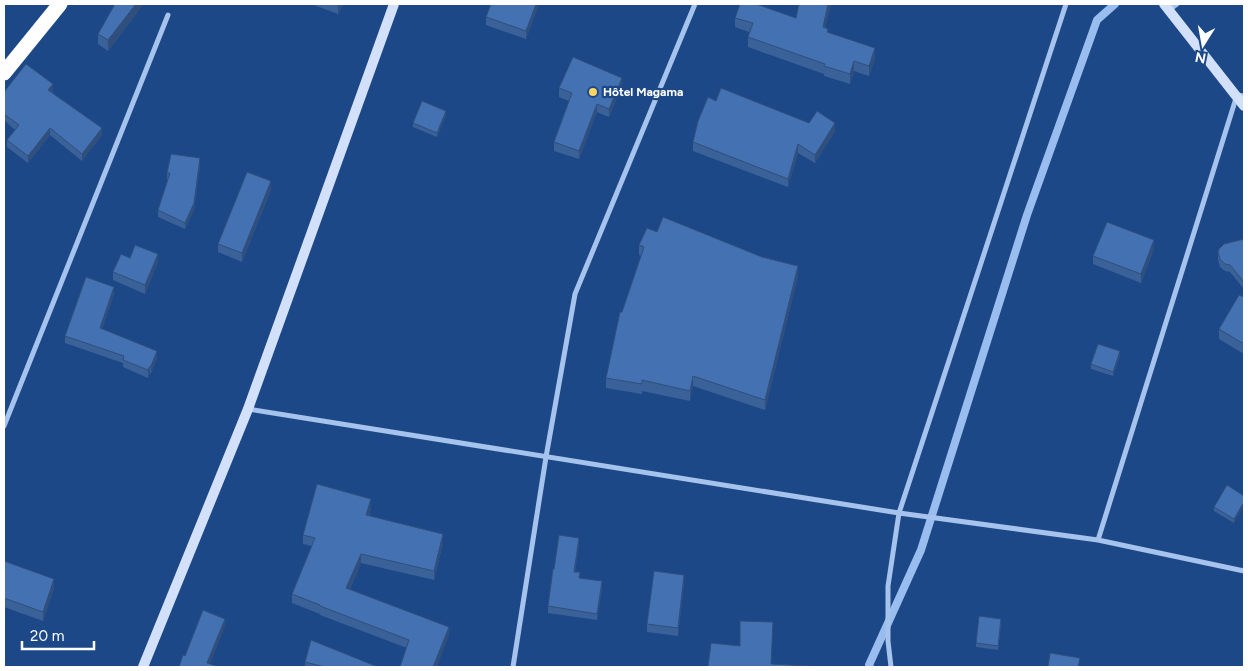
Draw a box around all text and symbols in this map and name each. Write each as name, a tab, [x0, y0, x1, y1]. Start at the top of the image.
north arrow	[1178, 20, 1228, 70]
text: N	[1194, 48, 1208, 67]
place label: Hôtel Magama	[603, 85, 683, 99]
marker: Hôtel Magama	[587, 86, 599, 98]
scale bar	[22, 618, 95, 650]
text: 20 m	[30, 627, 64, 645]

